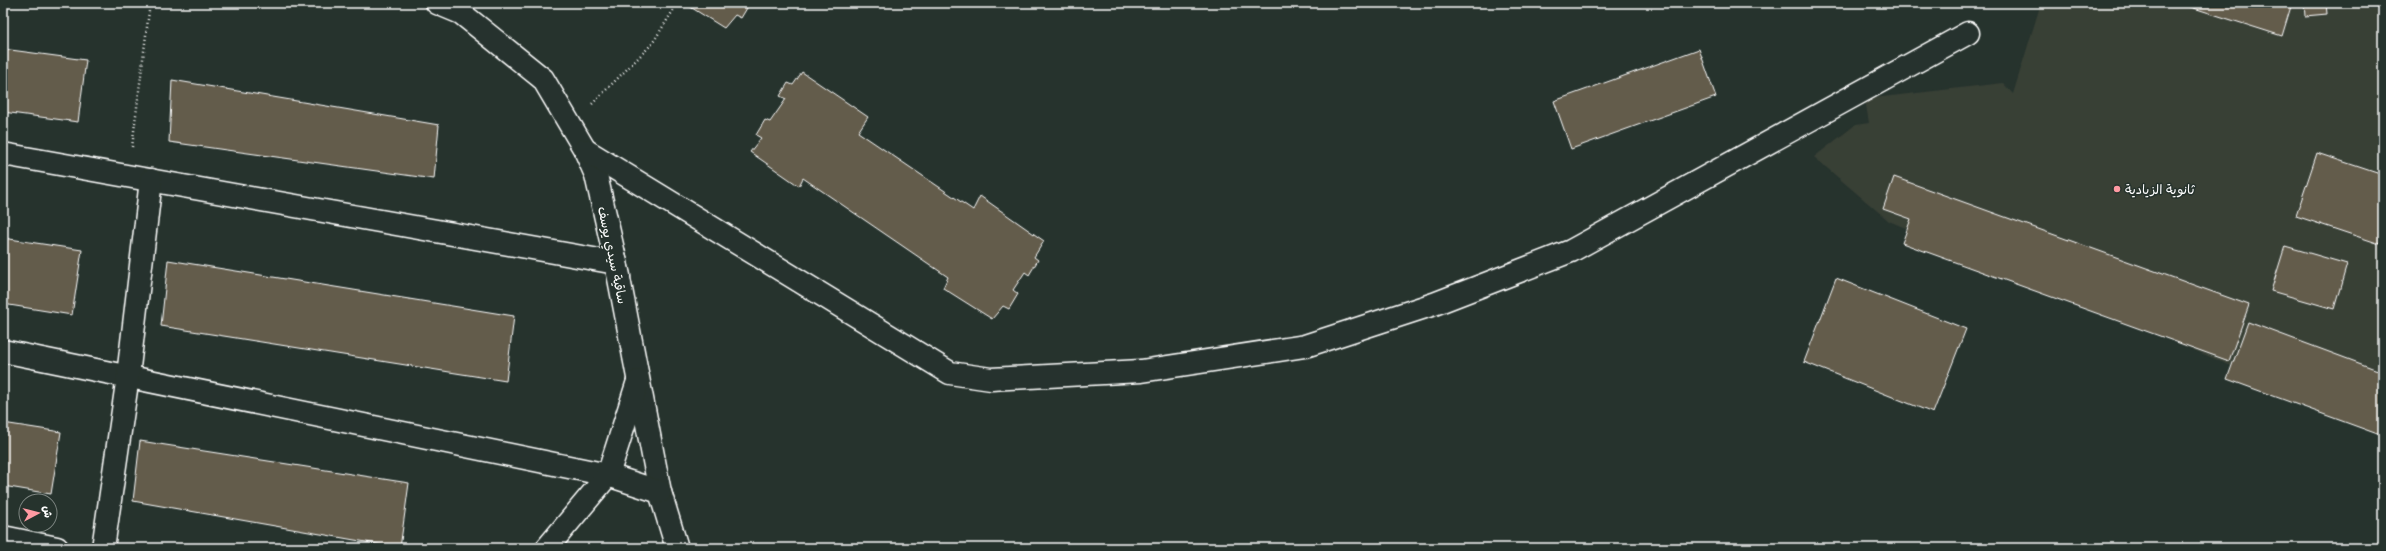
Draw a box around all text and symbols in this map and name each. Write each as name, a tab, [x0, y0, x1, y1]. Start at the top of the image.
place label: ثانوية الزيادية	[2125, 182, 2196, 199]
marker: ثانوية الزيادية	[2112, 184, 2122, 194]
street label: ساقية سيدي يوسف	[593, 205, 630, 306]
north arrow	[18, 493, 58, 533]
text: ش	[39, 505, 55, 519]

